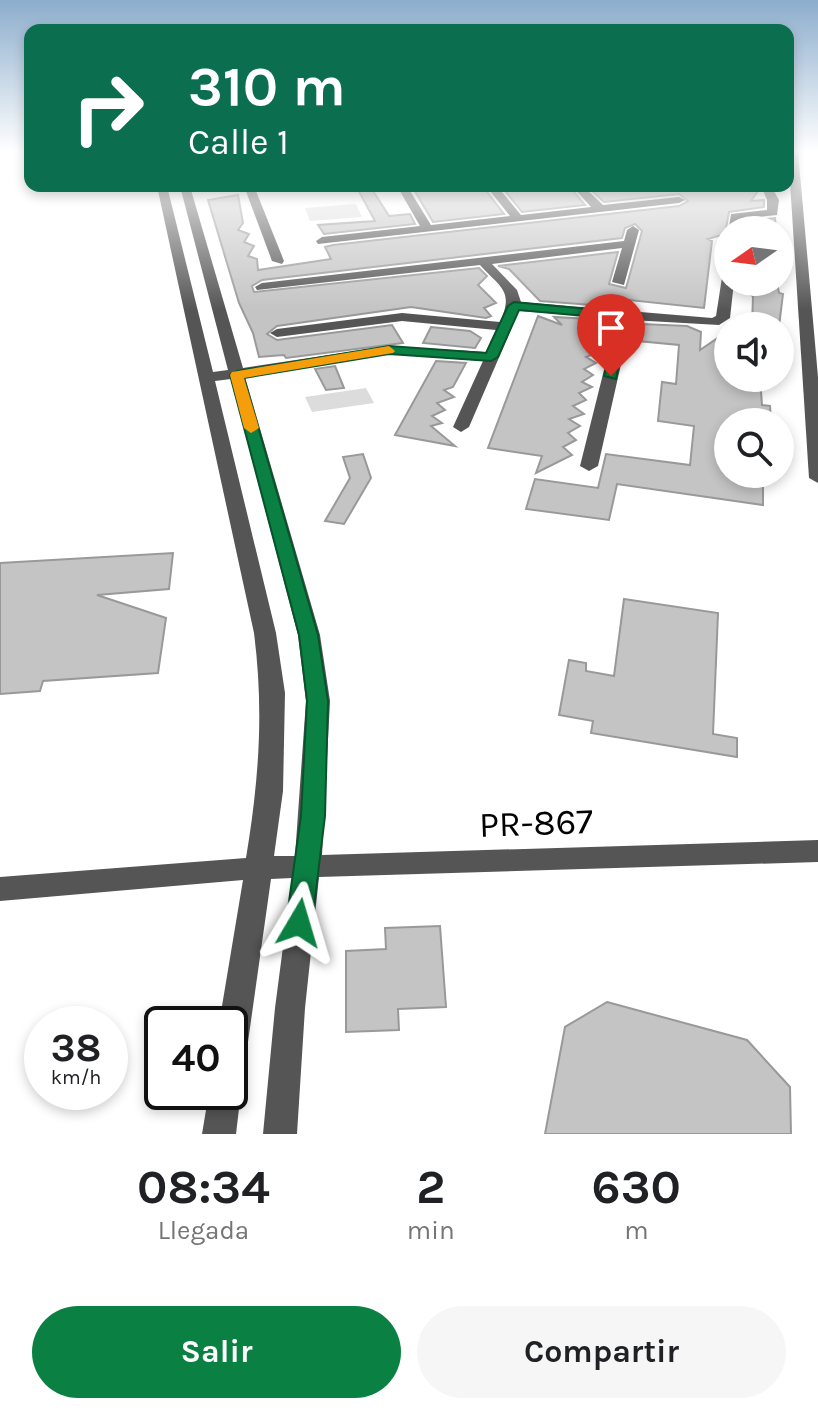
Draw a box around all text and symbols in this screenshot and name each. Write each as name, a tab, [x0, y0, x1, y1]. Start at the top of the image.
text: 310 m	[188, 54, 346, 119]
icon: right	[56, 56, 160, 160]
text: Calle 1	[188, 121, 289, 163]
north arrow	[714, 216, 794, 296]
map controls	[714, 216, 794, 488]
pin	[577, 294, 645, 376]
icon: arrive	[589, 306, 633, 350]
button: sound	[714, 312, 794, 392]
button: search	[714, 408, 794, 488]
street label: PR-867	[478, 800, 594, 846]
position arrow	[257, 881, 341, 965]
speed limit sign: 40	[144, 1006, 248, 1110]
text: 38	[51, 1024, 101, 1071]
text: km/h	[51, 1066, 101, 1089]
text: 08:34	[137, 1159, 270, 1215]
text: 2	[416, 1159, 445, 1215]
text: 630	[592, 1159, 681, 1215]
text: Llegada	[158, 1215, 249, 1246]
text: min	[407, 1215, 455, 1246]
text: m	[624, 1215, 648, 1246]
button: Salir	[32, 1306, 401, 1398]
button: Compartir	[417, 1306, 786, 1398]

